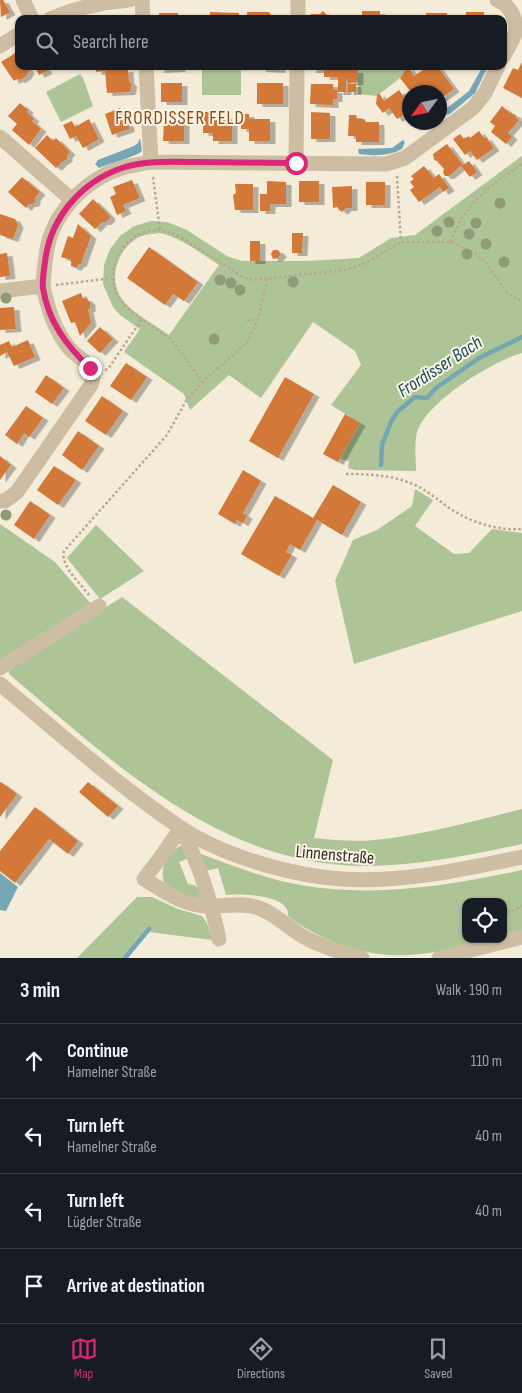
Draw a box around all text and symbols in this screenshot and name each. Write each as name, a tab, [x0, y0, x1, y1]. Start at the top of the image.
search box	[15, 15, 507, 70]
icon: search	[33, 29, 61, 57]
text: Search here	[73, 31, 149, 54]
north arrow	[402, 85, 447, 130]
district label: FRORDISSER FELD	[115, 107, 245, 130]
route start	[285, 152, 308, 175]
water label: Frordisser Bach	[393, 331, 487, 403]
route end	[79, 357, 102, 380]
street label: Linnenstraße	[295, 841, 375, 869]
map controls	[462, 898, 507, 943]
button: locate	[462, 898, 507, 943]
text: 3 min	[20, 978, 60, 1003]
text: Walk · 190 m	[436, 981, 502, 1000]
text: Continue	[67, 1040, 128, 1063]
icon: ahead	[20, 1047, 48, 1075]
text: 110 m	[471, 1052, 502, 1071]
text: Hamelner Straße	[67, 1063, 157, 1082]
text: Turn left	[67, 1115, 124, 1138]
icon: left	[20, 1122, 48, 1150]
text: 40 m	[475, 1127, 502, 1146]
text: Hamelner Straße	[67, 1138, 157, 1157]
text: Turn left	[67, 1190, 124, 1213]
icon: left	[20, 1197, 48, 1225]
text: 40 m	[475, 1202, 502, 1221]
text: Lügder Straße	[67, 1213, 142, 1232]
icon: arrive	[20, 1272, 48, 1300]
text: Arrive at destination	[67, 1275, 205, 1298]
tab: Map	[70, 1335, 98, 1382]
tab: Directions	[237, 1335, 285, 1382]
tab: Saved	[424, 1335, 452, 1382]

